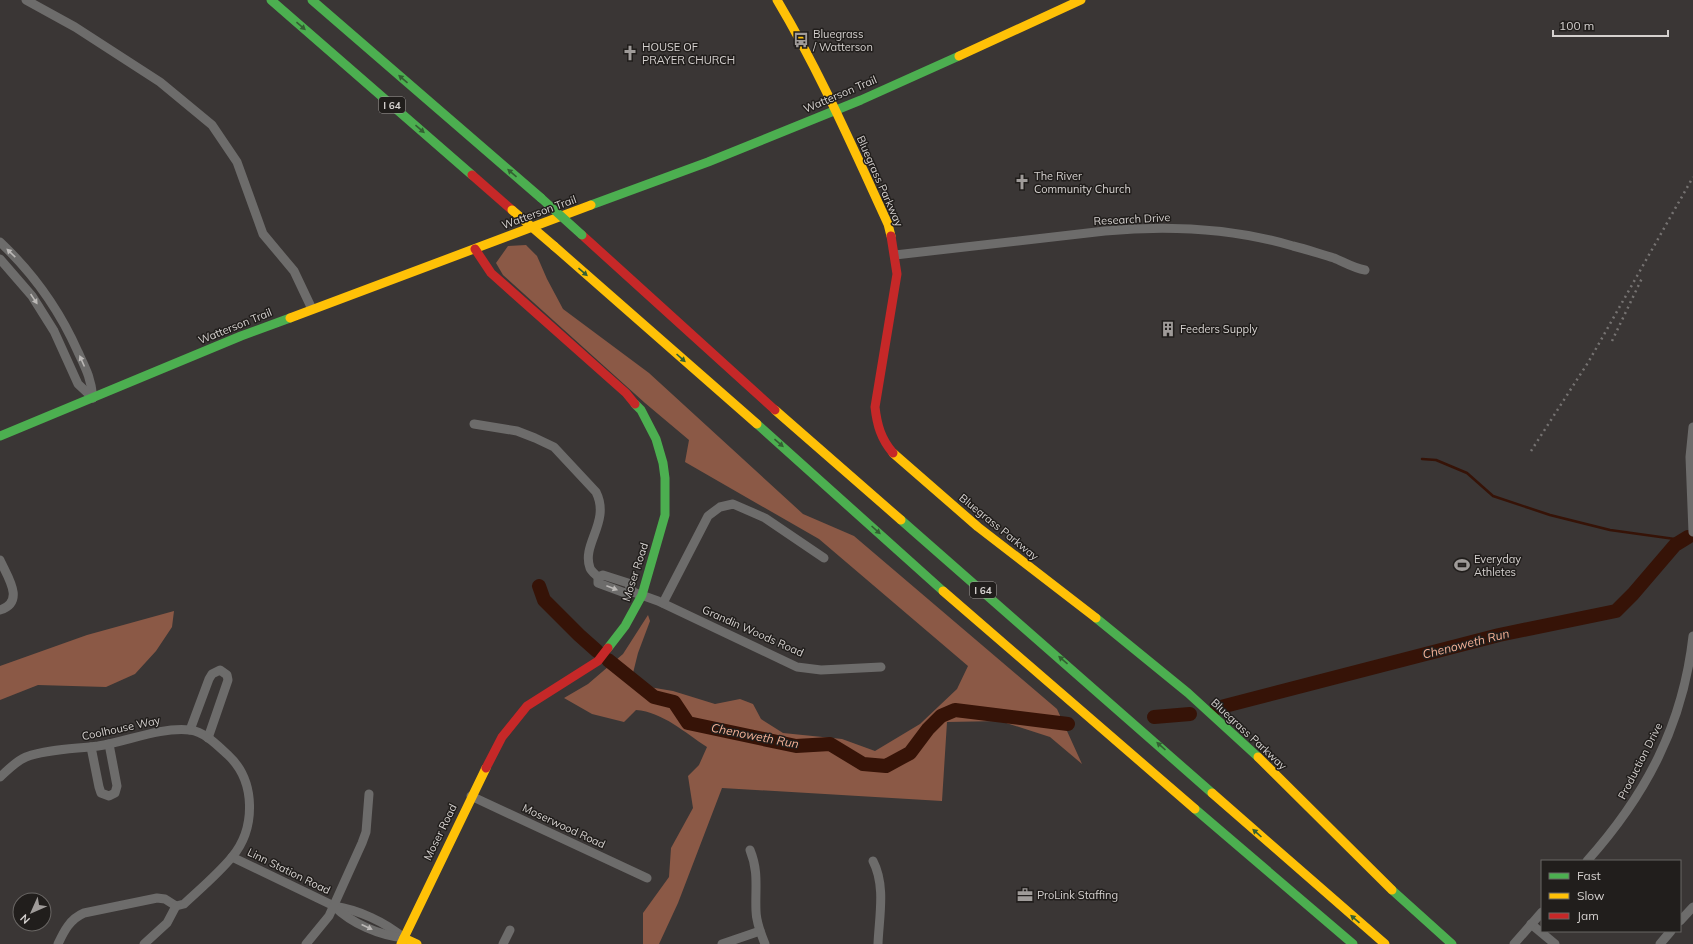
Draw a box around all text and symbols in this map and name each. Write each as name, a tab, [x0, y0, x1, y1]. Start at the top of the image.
scale bar	[1553, 12, 1668, 38]
text: 100 m	[1559, 18, 1594, 33]
one-way arrow	[296, 21, 306, 30]
place label: Bluegrass / Watterson	[812, 27, 873, 54]
bus stop icon: Bluegrass / Watterson	[792, 31, 810, 49]
place label: HOUSE OF PRAYER CHURCH	[642, 40, 735, 67]
church icon: HOUSE OF PRAYER CHURCH	[621, 44, 639, 62]
street label: Watterson Trail	[801, 72, 879, 116]
one-way arrow	[398, 74, 408, 83]
road number: I 64	[379, 97, 405, 113]
one-way arrow	[415, 125, 425, 134]
street label: Bluegrass Parkway	[854, 133, 906, 229]
one-way arrow	[506, 168, 517, 177]
place label: The River Community Church	[1034, 169, 1131, 196]
church icon: The River Community Church	[1013, 173, 1031, 191]
street label: Watterson Trail	[500, 192, 578, 232]
street label: Research Drive	[1093, 210, 1171, 228]
one-way arrow	[6, 248, 16, 258]
one-way arrow	[578, 267, 588, 276]
one-way arrow	[30, 294, 38, 305]
street label: Watterson Trail	[196, 305, 274, 347]
building icon: Feeders Supply	[1159, 320, 1177, 338]
place label: Feeders Supply	[1180, 322, 1258, 336]
one-way arrow	[676, 353, 686, 362]
one-way arrow	[79, 355, 85, 366]
one-way arrow	[774, 438, 784, 447]
street label: Bluegrass Parkway	[956, 491, 1042, 563]
one-way arrow	[870, 525, 881, 534]
street label: Moser Road	[619, 541, 651, 603]
place label: Everyday Athletes	[1474, 552, 1521, 579]
sports icon: Everyday Athletes	[1453, 556, 1471, 574]
road number: I 64	[970, 582, 996, 598]
one-way arrow	[607, 586, 619, 592]
street label: Grandin Woods Road	[700, 602, 806, 660]
water label: Chenoweth Run	[1421, 625, 1511, 662]
one-way arrow	[1058, 655, 1068, 665]
street label: Bluegrass Parkway	[1208, 695, 1290, 773]
street label: Coolhouse Way	[81, 713, 162, 743]
water label: Chenoweth Run	[710, 720, 800, 751]
street label: Production Drive	[1615, 720, 1665, 802]
one-way arrow	[1156, 742, 1165, 751]
street label: Moserwood Road	[520, 801, 608, 851]
street label: Moser Road	[420, 802, 460, 862]
one-way arrow	[1253, 829, 1262, 838]
street label: Linn Station Road	[245, 845, 333, 897]
legend	[1541, 860, 1681, 932]
text: Fast	[1577, 868, 1601, 883]
office icon: ProLink Staffing	[1016, 886, 1034, 904]
place label: ProLink Staffing	[1037, 888, 1118, 902]
text: Slow	[1577, 888, 1605, 903]
north arrow	[12, 892, 52, 932]
text: Jam	[1577, 908, 1599, 923]
text: N	[17, 911, 33, 927]
one-way arrow	[1350, 914, 1360, 923]
one-way arrow	[361, 924, 373, 930]

